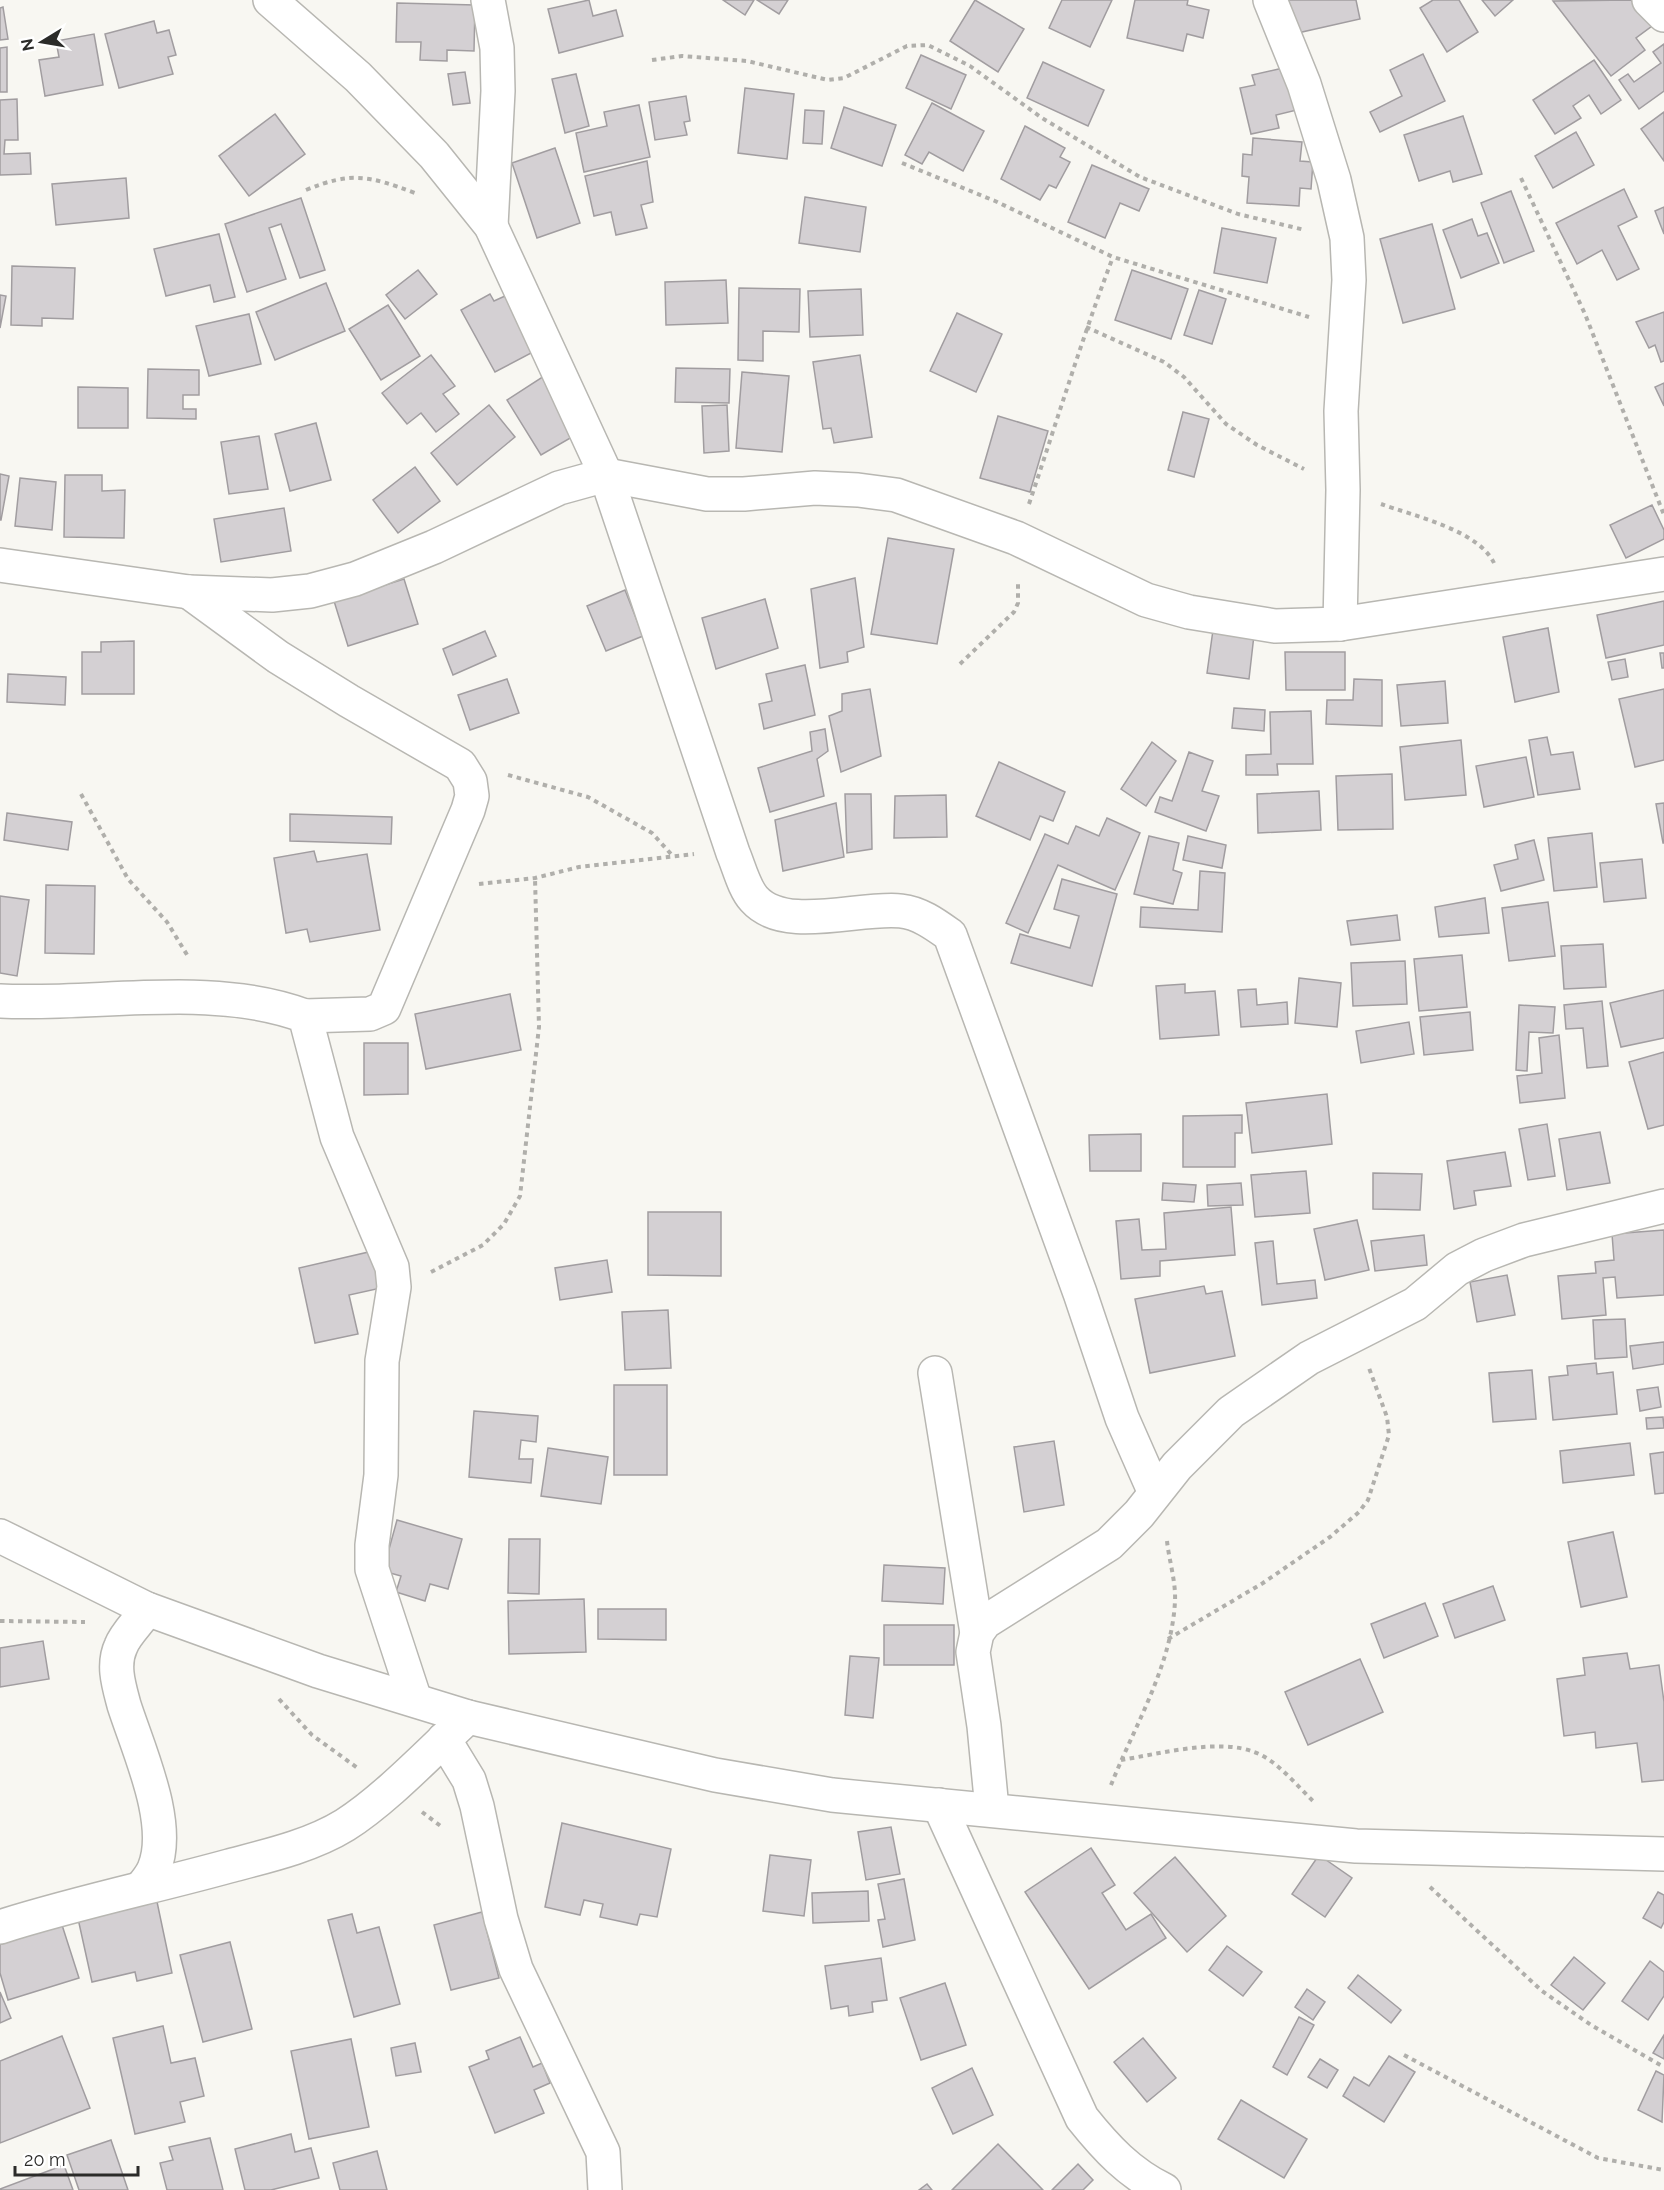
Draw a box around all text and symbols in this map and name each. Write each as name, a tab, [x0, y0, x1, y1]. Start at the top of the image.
north arrow	[12, 12, 72, 72]
text: N	[17, 37, 38, 53]
scale bar	[15, 2139, 138, 2177]
text: 20 m	[24, 2149, 66, 2170]

